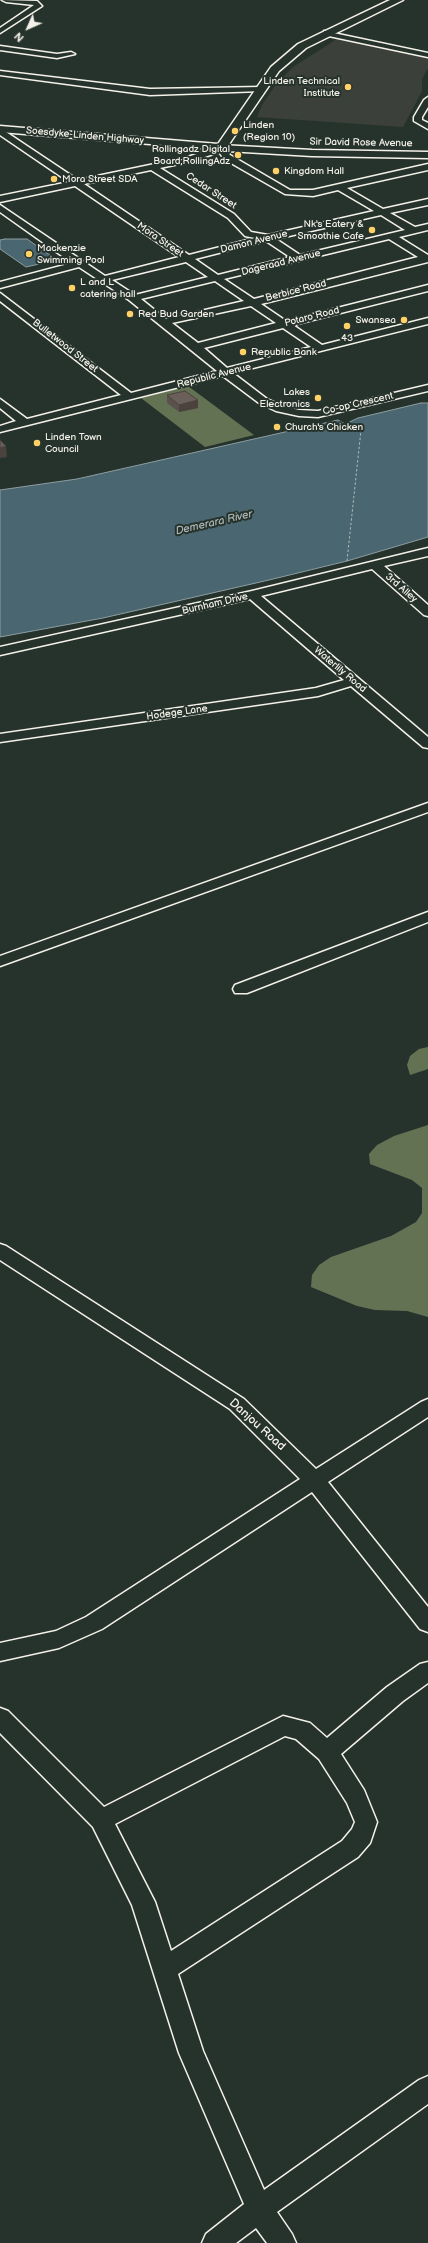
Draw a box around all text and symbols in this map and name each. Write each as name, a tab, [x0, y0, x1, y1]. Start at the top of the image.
north arrow	[8, 8, 48, 48]
text: N	[12, 29, 27, 44]
place label: Linden Technical Institute	[263, 75, 340, 98]
marker: Linden Technical Institute	[343, 82, 353, 92]
place label: Linden (Region 10)	[243, 119, 295, 142]
street label: Soesdyke-Linden Highway	[25, 125, 145, 147]
marker: Linden (Region 10)	[230, 126, 240, 136]
street label: Sir David Rose Avenue	[309, 136, 413, 150]
place label: Rollingadz Digital Board;RollingAdz	[152, 143, 230, 166]
marker: Rollingadz Digital Board;RollingAdz	[233, 150, 243, 160]
place label: Kingdom Hall	[284, 165, 344, 177]
marker: Kingdom Hall	[271, 166, 281, 176]
street label: Cedar Street	[183, 170, 239, 212]
place label: Mora Street SDA	[62, 173, 137, 185]
marker: Mora Street SDA	[49, 174, 59, 184]
place label: Nk's Eatery & Smoothie Cafe	[297, 218, 364, 242]
street label: Mora Street	[134, 220, 186, 260]
marker: Nk's Eatery & Smoothie Cafe	[367, 225, 377, 235]
street label: Damon Avenue	[219, 228, 289, 256]
place label: Mackenzie Swimming Pool	[37, 242, 105, 266]
street label: Dageraad Avenue	[240, 247, 322, 279]
marker: Mackenzie Swimming Pool	[24, 249, 34, 259]
place label: L and L catering hall	[80, 276, 135, 300]
street label: Berbice Road	[264, 278, 328, 304]
marker: L and L catering hall	[67, 283, 77, 293]
street label: Potaro Road	[283, 304, 341, 330]
place label: Red Bud Garden	[138, 308, 214, 320]
marker: Red Bud Garden	[125, 309, 135, 319]
place label: Swansea	[355, 314, 396, 326]
marker: Swansea	[399, 315, 409, 325]
street label: Bulletwood Street	[30, 317, 100, 375]
marker: 43	[342, 321, 352, 331]
place label: 43	[341, 332, 353, 344]
place label: Republic Bank	[251, 346, 317, 358]
marker: Republic Bank	[238, 347, 248, 357]
street label: Republic Avenue	[176, 361, 252, 391]
place label: Lakes Electronics	[260, 386, 310, 410]
street label: Co-op Crescent	[322, 390, 394, 418]
marker: Lakes Electronics	[313, 393, 323, 403]
place label: Church's Chicken	[285, 421, 363, 433]
marker: Church's Chicken	[272, 422, 282, 432]
place label: Linden Town Council	[45, 431, 102, 454]
marker: Linden Town Council	[32, 438, 42, 448]
water label: Demerara River	[174, 508, 254, 538]
street label: 3rd Alley	[382, 571, 420, 605]
street label: Burnham Drive	[181, 591, 249, 617]
street label: Waterlily Road	[311, 645, 369, 695]
street label: Hodege Lane	[146, 703, 208, 723]
street label: Danjou Road	[226, 1396, 288, 1454]

